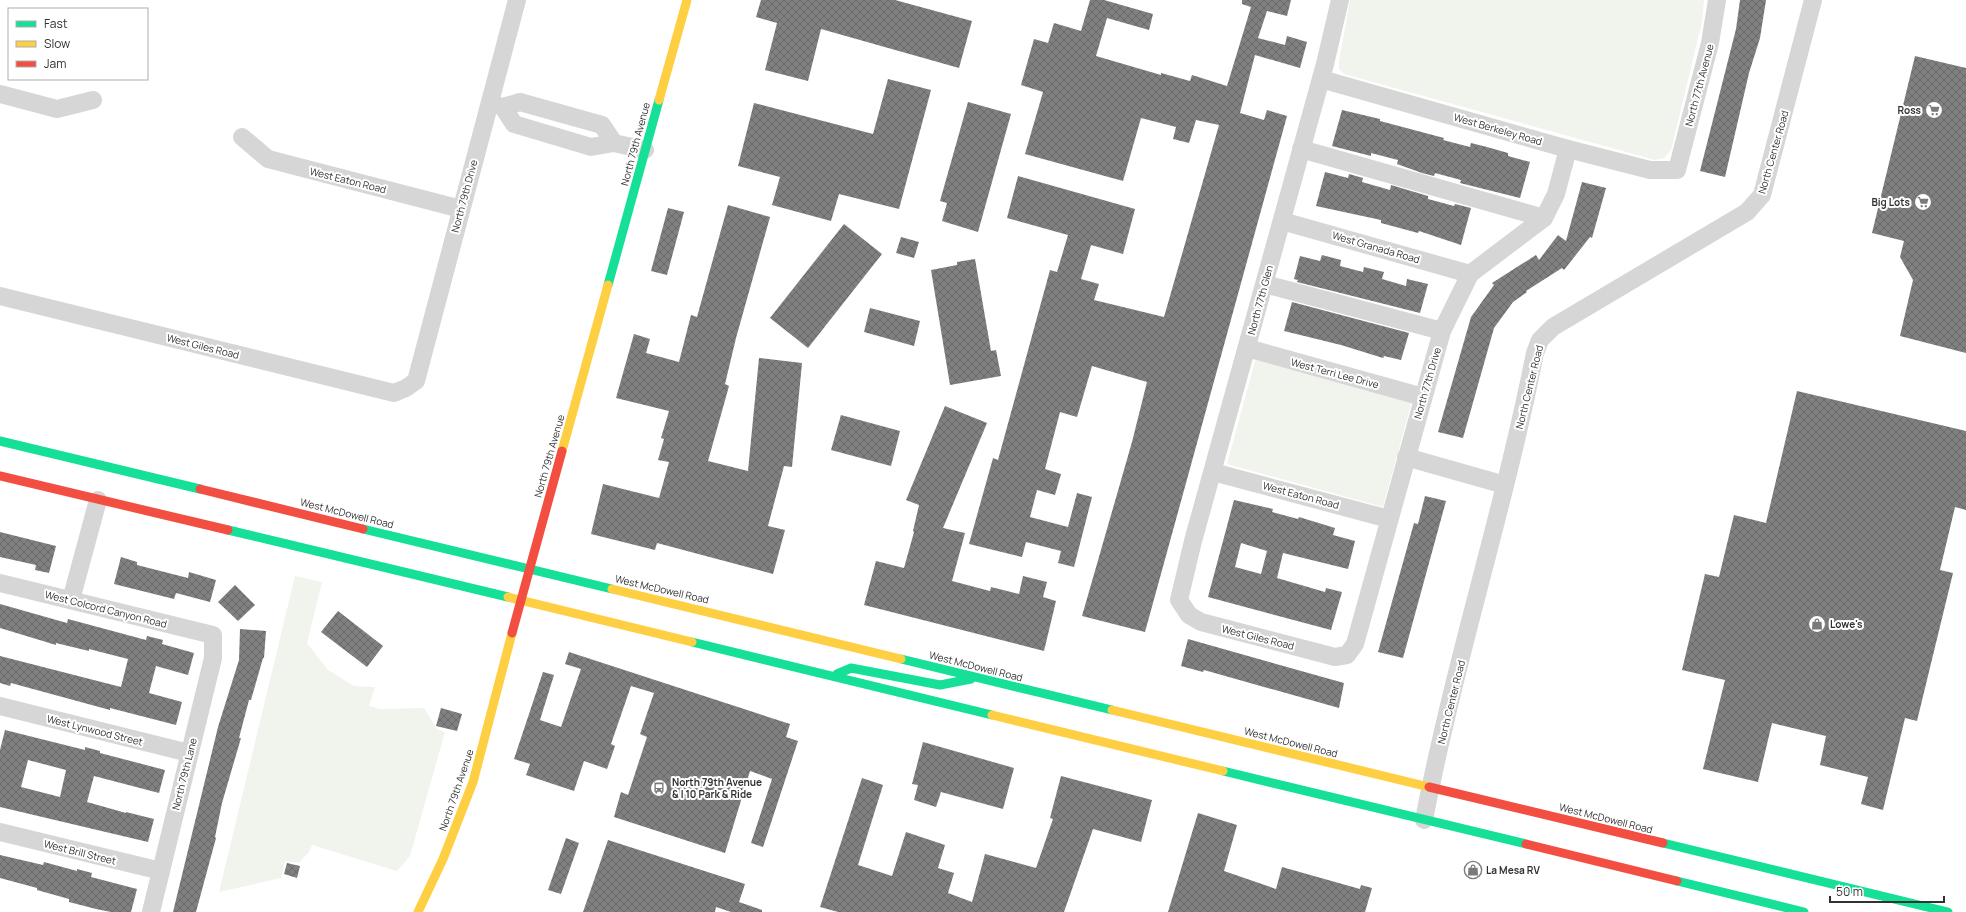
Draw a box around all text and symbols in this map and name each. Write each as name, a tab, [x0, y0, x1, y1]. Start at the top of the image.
legend	[8, 8, 148, 80]
text: Fast	[44, 15, 68, 32]
text: Slow	[44, 35, 70, 52]
street label: North 77th Avenue	[1681, 42, 1717, 128]
text: Jam	[44, 55, 66, 72]
supermarket icon: Ross	[1924, 100, 1944, 120]
street label: North 79th Avenue	[617, 101, 653, 187]
place label: Ross	[1898, 103, 1922, 117]
street label: North Center Road	[1754, 109, 1792, 195]
street label: West Berkeley Road	[1452, 110, 1544, 148]
street label: North 79th Drive	[448, 158, 480, 234]
street label: West Eaton Road	[308, 164, 388, 196]
supermarket icon: Big Lots	[1913, 192, 1933, 212]
place label: Big Lots	[1871, 195, 1911, 209]
street label: West Granada Road	[1331, 228, 1422, 266]
street label: North 77th Glen	[1244, 264, 1276, 336]
street label: West Giles Road	[165, 330, 241, 362]
street label: North Center Road	[1512, 343, 1546, 430]
street label: North 77th Drive	[1410, 345, 1444, 420]
street label: West Terri Lee Drive	[1289, 355, 1381, 392]
street label: North 79th Avenue	[530, 413, 568, 499]
street label: West Eaton Road	[1261, 478, 1341, 512]
street label: West McDowell Road	[299, 495, 395, 531]
street label: West McDowell Road	[614, 571, 710, 607]
street label: West Colcord Canyon Road	[44, 587, 168, 631]
shop icon: Lowe's	[1807, 614, 1827, 634]
place label: Lowe's	[1830, 617, 1863, 631]
street label: West Giles Road	[1220, 621, 1296, 653]
street label: West McDowell Road	[928, 648, 1024, 684]
street label: North Center Road	[1434, 658, 1468, 745]
street label: West Lynwood Street	[46, 711, 144, 749]
street label: West McDowell Road	[1243, 724, 1339, 760]
street label: North 79th Lane	[168, 736, 200, 812]
street label: North 79th Avenue	[435, 747, 477, 833]
place label: North 79th Avenue & I 10 Park & Ride	[672, 775, 762, 801]
bus stop icon: North 79th Avenue & I 10 Park & Ride	[649, 778, 669, 798]
street label: West McDowell Road	[1558, 800, 1654, 836]
street label: West Brill Street	[42, 836, 118, 868]
shop icon: La Mesa RV	[1463, 860, 1483, 880]
place label: La Mesa RV	[1486, 863, 1540, 877]
scale bar	[1830, 878, 1944, 904]
text: 50 m	[1836, 883, 1863, 900]

